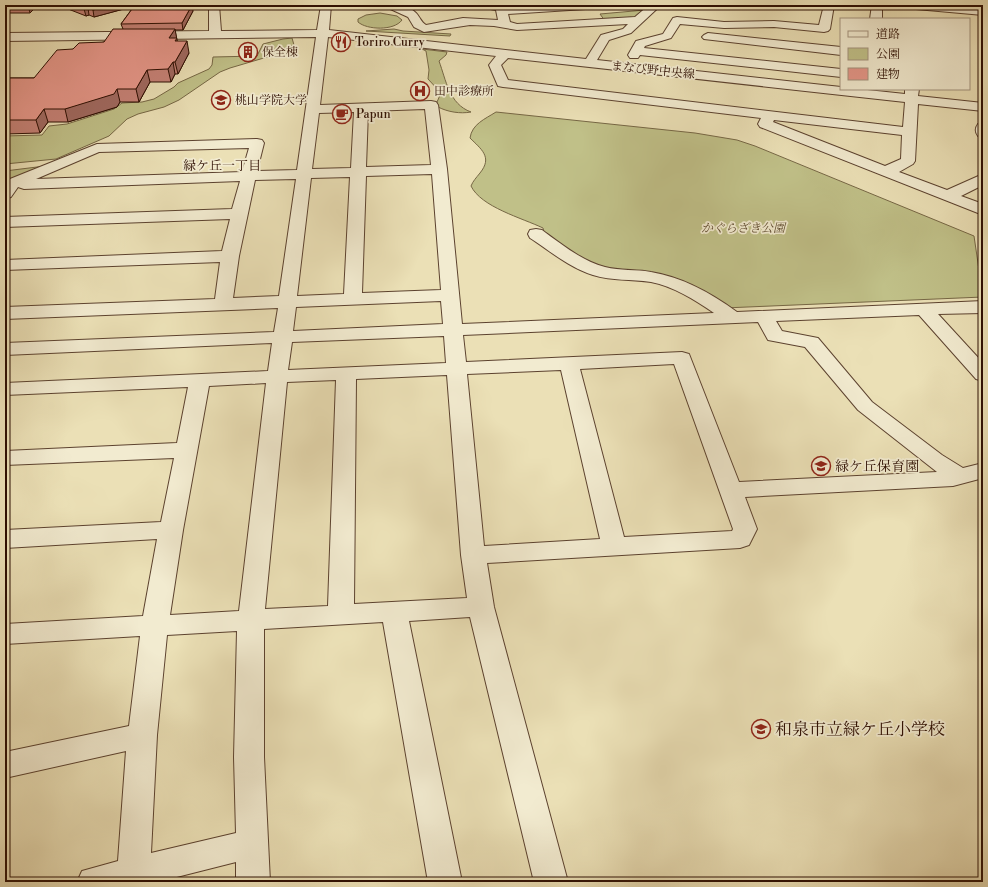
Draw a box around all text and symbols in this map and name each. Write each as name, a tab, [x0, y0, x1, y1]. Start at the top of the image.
legend	[840, 18, 970, 90]
text: 道路	[876, 27, 900, 42]
restaurant icon: Toriro Curry	[330, 31, 352, 53]
place label: Toriro Curry	[355, 35, 425, 50]
building icon: 保全棟	[237, 41, 259, 63]
place label: 保全棟	[262, 45, 298, 60]
text: 公園	[876, 47, 900, 62]
street label: まなび野中央線	[610, 59, 696, 82]
text: 建物	[876, 67, 900, 82]
hospital icon: 田中診療所	[409, 80, 431, 102]
place label: 田中診療所	[434, 84, 494, 99]
school or university icon: 桃山学院大学	[210, 89, 232, 111]
place label: 桃山学院大学	[235, 93, 307, 108]
cafe icon: Papun	[331, 103, 353, 125]
place label: Papun	[356, 107, 391, 122]
district label: 緑ケ丘一丁目	[183, 158, 261, 174]
park label: かぐらざき公園	[701, 221, 787, 236]
school or university icon: 緑ケ丘保育園	[810, 455, 832, 477]
place label: 緑ケ丘保育園	[835, 458, 919, 476]
school or university icon: 和泉市立緑ケ丘小学校	[750, 718, 772, 740]
place label: 和泉市立緑ケ丘小学校	[775, 719, 945, 741]

